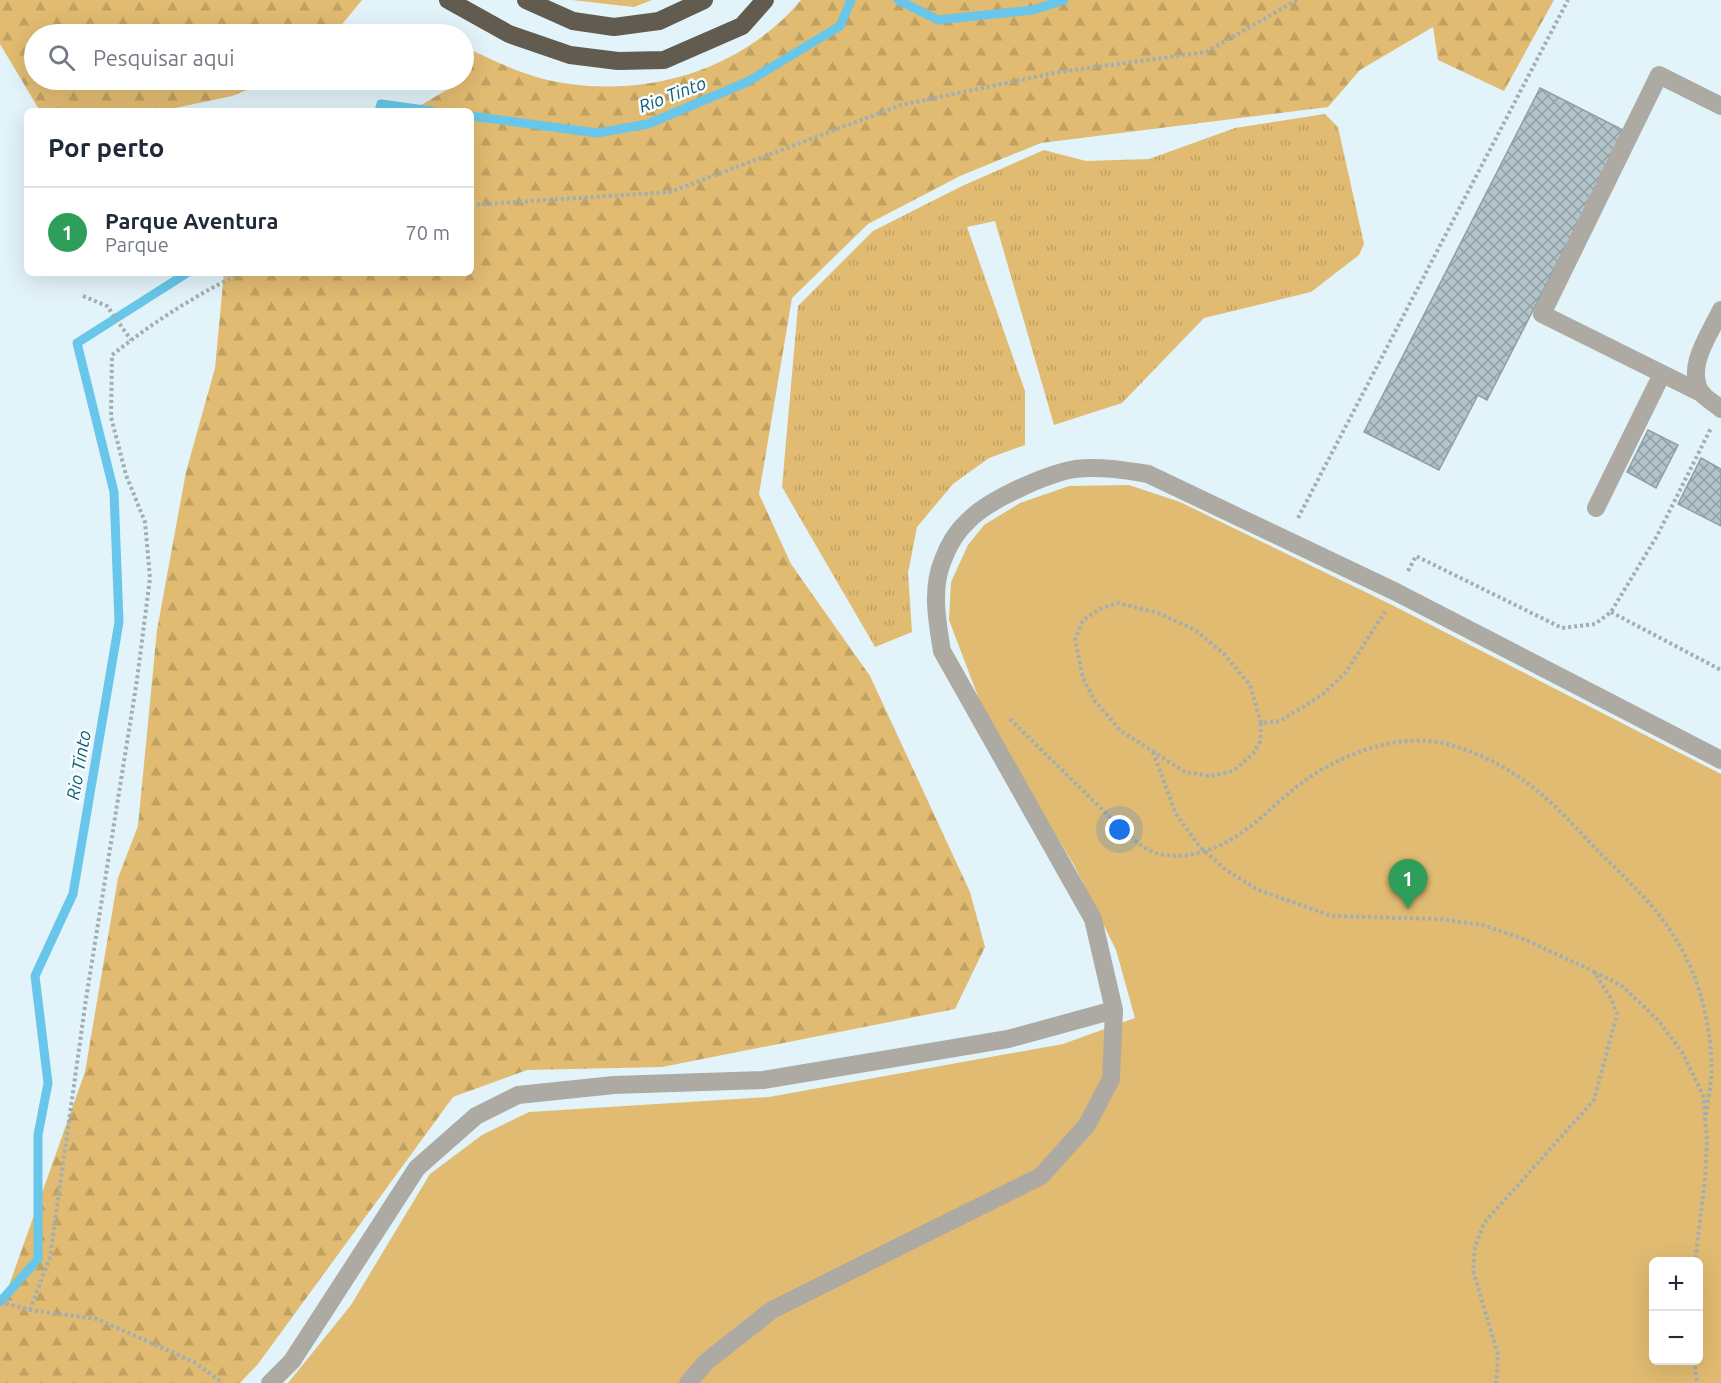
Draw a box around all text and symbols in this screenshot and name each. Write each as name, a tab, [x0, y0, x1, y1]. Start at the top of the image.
search box	[24, 24, 474, 90]
icon: search	[45, 41, 78, 74]
text: Pesquisar aqui	[93, 45, 235, 70]
water label: Rio Tinto	[636, 72, 709, 116]
text: Por perto	[48, 133, 164, 162]
text: Parque Aventura	[105, 208, 278, 233]
text: 1	[62, 221, 73, 244]
text: 70 m	[406, 221, 450, 244]
text: Parque	[105, 233, 169, 256]
water label: Rio Tinto	[62, 728, 94, 801]
your location	[1105, 815, 1134, 844]
pin: 1	[1388, 860, 1428, 909]
map controls	[1649, 1257, 1703, 1365]
button: +	[1649, 1257, 1703, 1311]
button: −	[1649, 1311, 1703, 1365]

